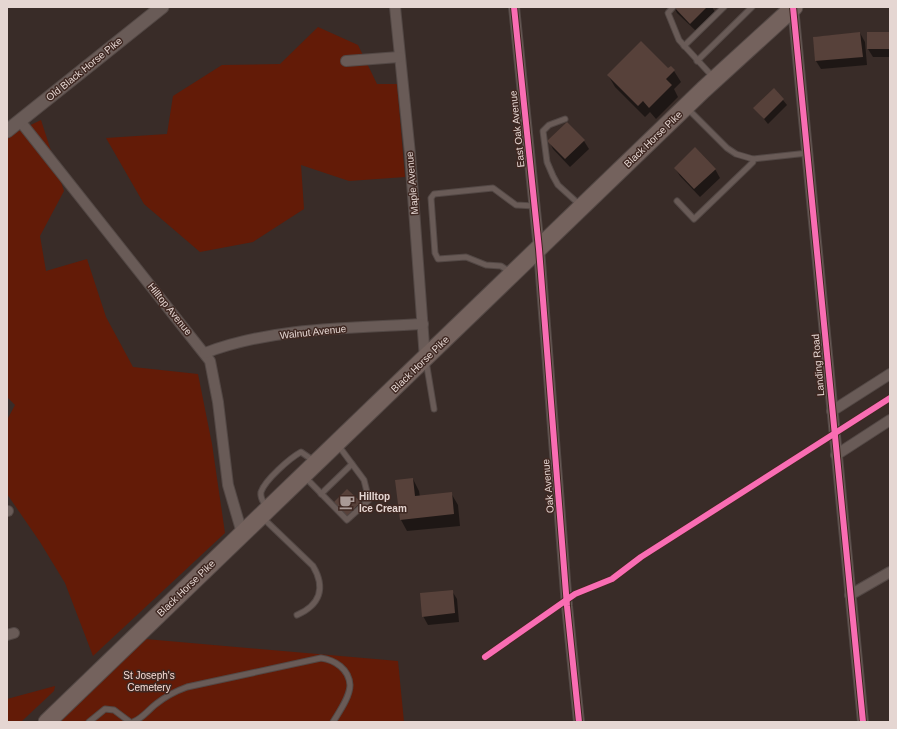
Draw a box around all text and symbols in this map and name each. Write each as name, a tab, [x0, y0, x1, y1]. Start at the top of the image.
street label: Old Black Horse Pike	[44, 35, 125, 103]
street label: East Oak Avenue	[507, 90, 526, 168]
street label: Black Horse Pike	[622, 108, 685, 169]
street label: Maple Avenue	[404, 151, 420, 215]
street label: Hilltop Avenue	[146, 281, 195, 338]
street label: Walnut Avenue	[279, 323, 347, 341]
street label: Black Horse Pike	[389, 333, 452, 394]
street label: Landing Road	[810, 333, 826, 397]
street label: Oak Avenue	[540, 458, 556, 514]
place label: Hilltop Ice Cream	[359, 491, 407, 514]
cafe icon: Hilltop Ice Cream	[338, 493, 356, 511]
street label: Black Horse Pike	[155, 557, 218, 618]
park label: St Joseph's Cemetery	[123, 670, 175, 693]

